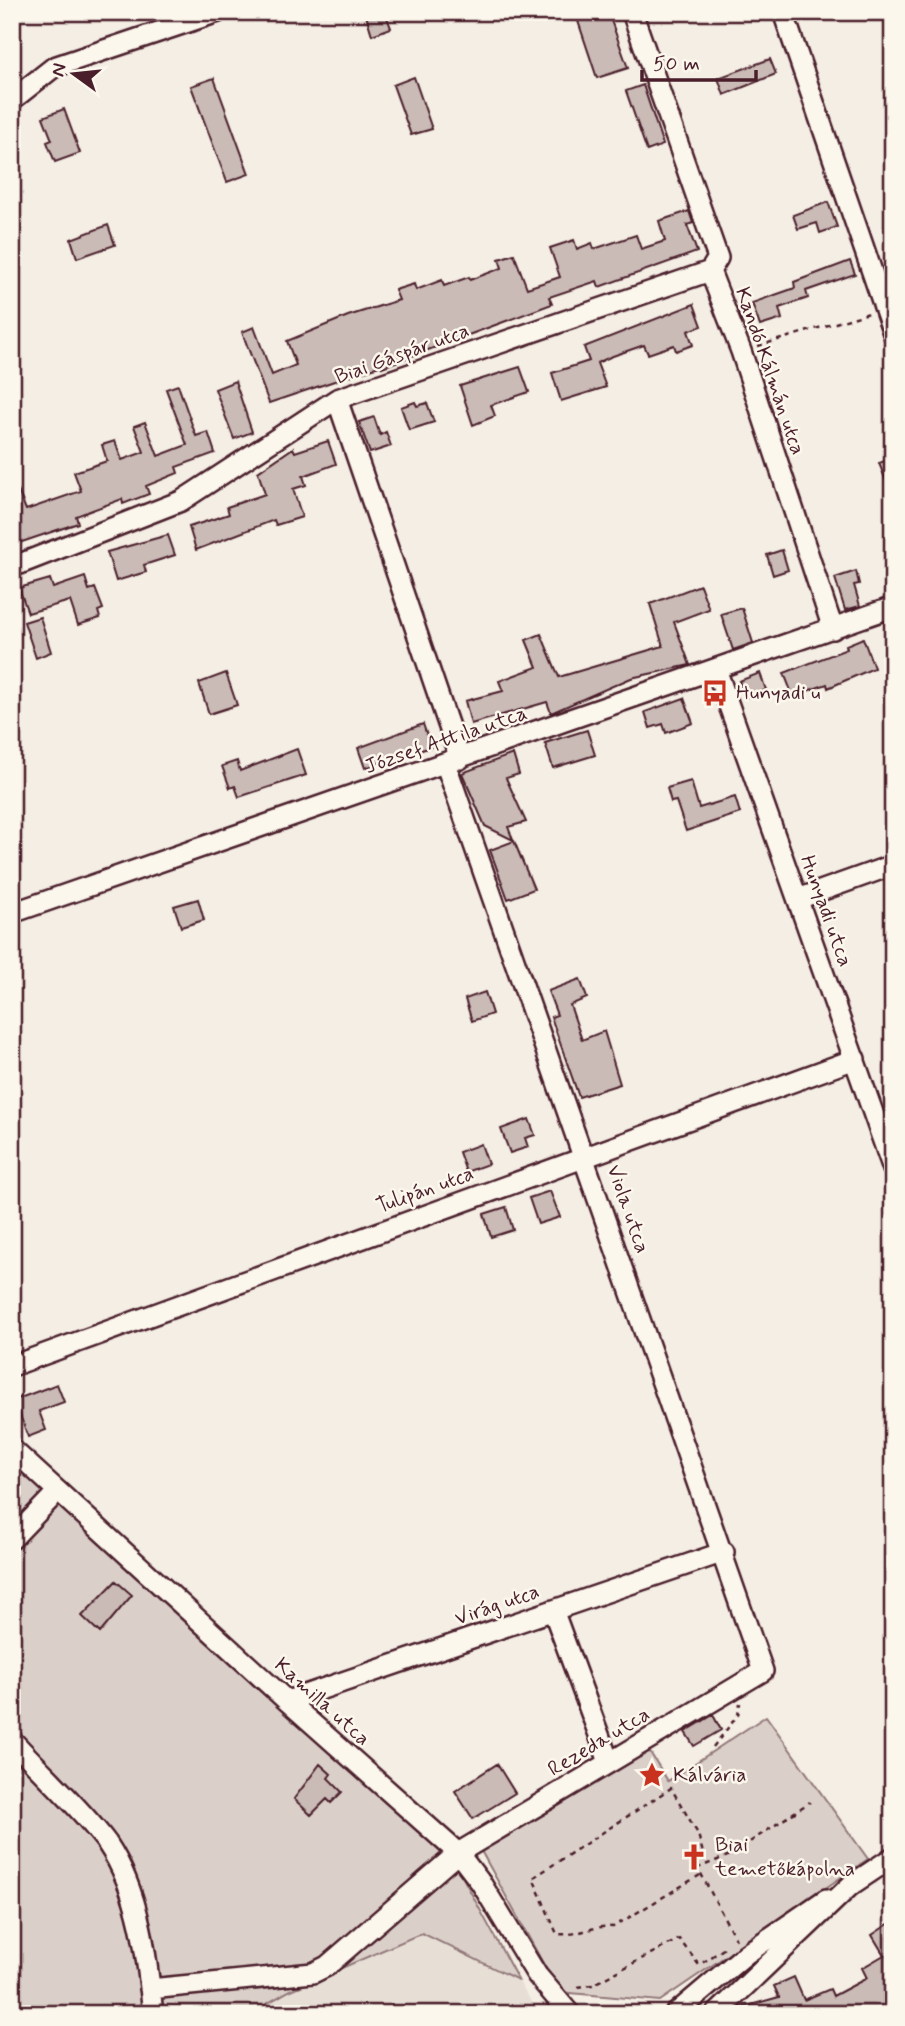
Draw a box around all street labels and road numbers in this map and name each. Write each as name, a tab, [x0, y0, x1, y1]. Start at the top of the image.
street label: Kandó Kálmán utca	[728, 283, 812, 459]
street label: Biai Gáspár utca	[331, 317, 473, 391]
street label: József Attila utca	[361, 699, 531, 781]
street label: Hunyadi utca	[793, 851, 859, 971]
street label: Tulipán utca	[372, 1159, 478, 1221]
street label: Viola utca	[600, 1161, 656, 1257]
street label: Virág utca	[451, 1578, 543, 1632]
street label: Kamilla utca	[268, 1651, 376, 1753]
street label: Rezeda utca	[543, 1701, 655, 1783]

